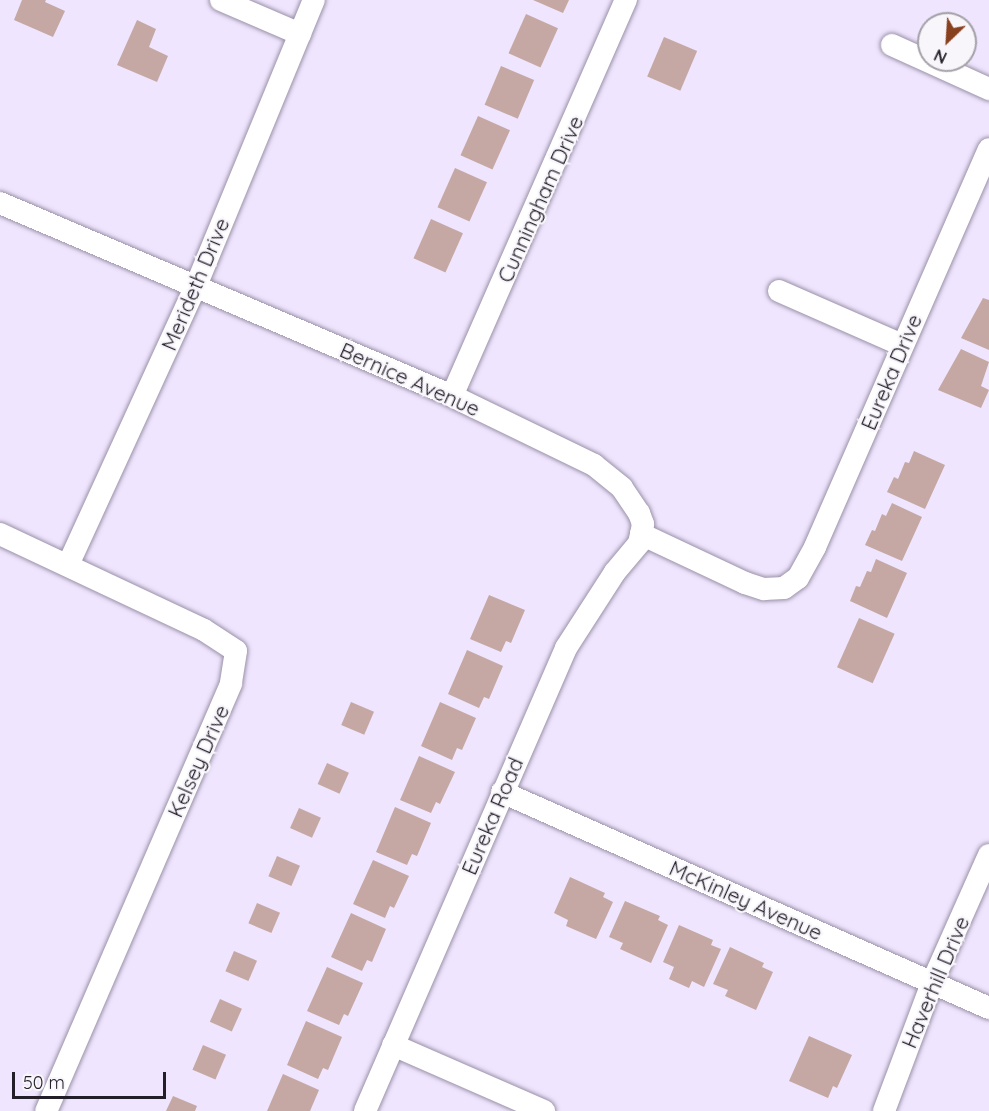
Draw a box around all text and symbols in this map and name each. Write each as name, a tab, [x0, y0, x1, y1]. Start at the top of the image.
north arrow	[917, 12, 977, 72]
text: N	[931, 45, 950, 68]
street label: Cunningham Drive	[492, 112, 588, 286]
street label: Merideth Drive	[156, 214, 234, 354]
street label: Eureka Drive	[855, 310, 927, 434]
street label: Bernice Avenue	[336, 337, 484, 421]
street label: Kelsey Drive	[162, 701, 234, 821]
street label: Eureka Road	[456, 754, 528, 878]
street label: McKinley Avenue	[666, 855, 826, 945]
street label: Haverhill Drive	[896, 912, 974, 1052]
scale bar	[15, 1060, 170, 1098]
text: 50 m	[23, 1071, 65, 1094]

